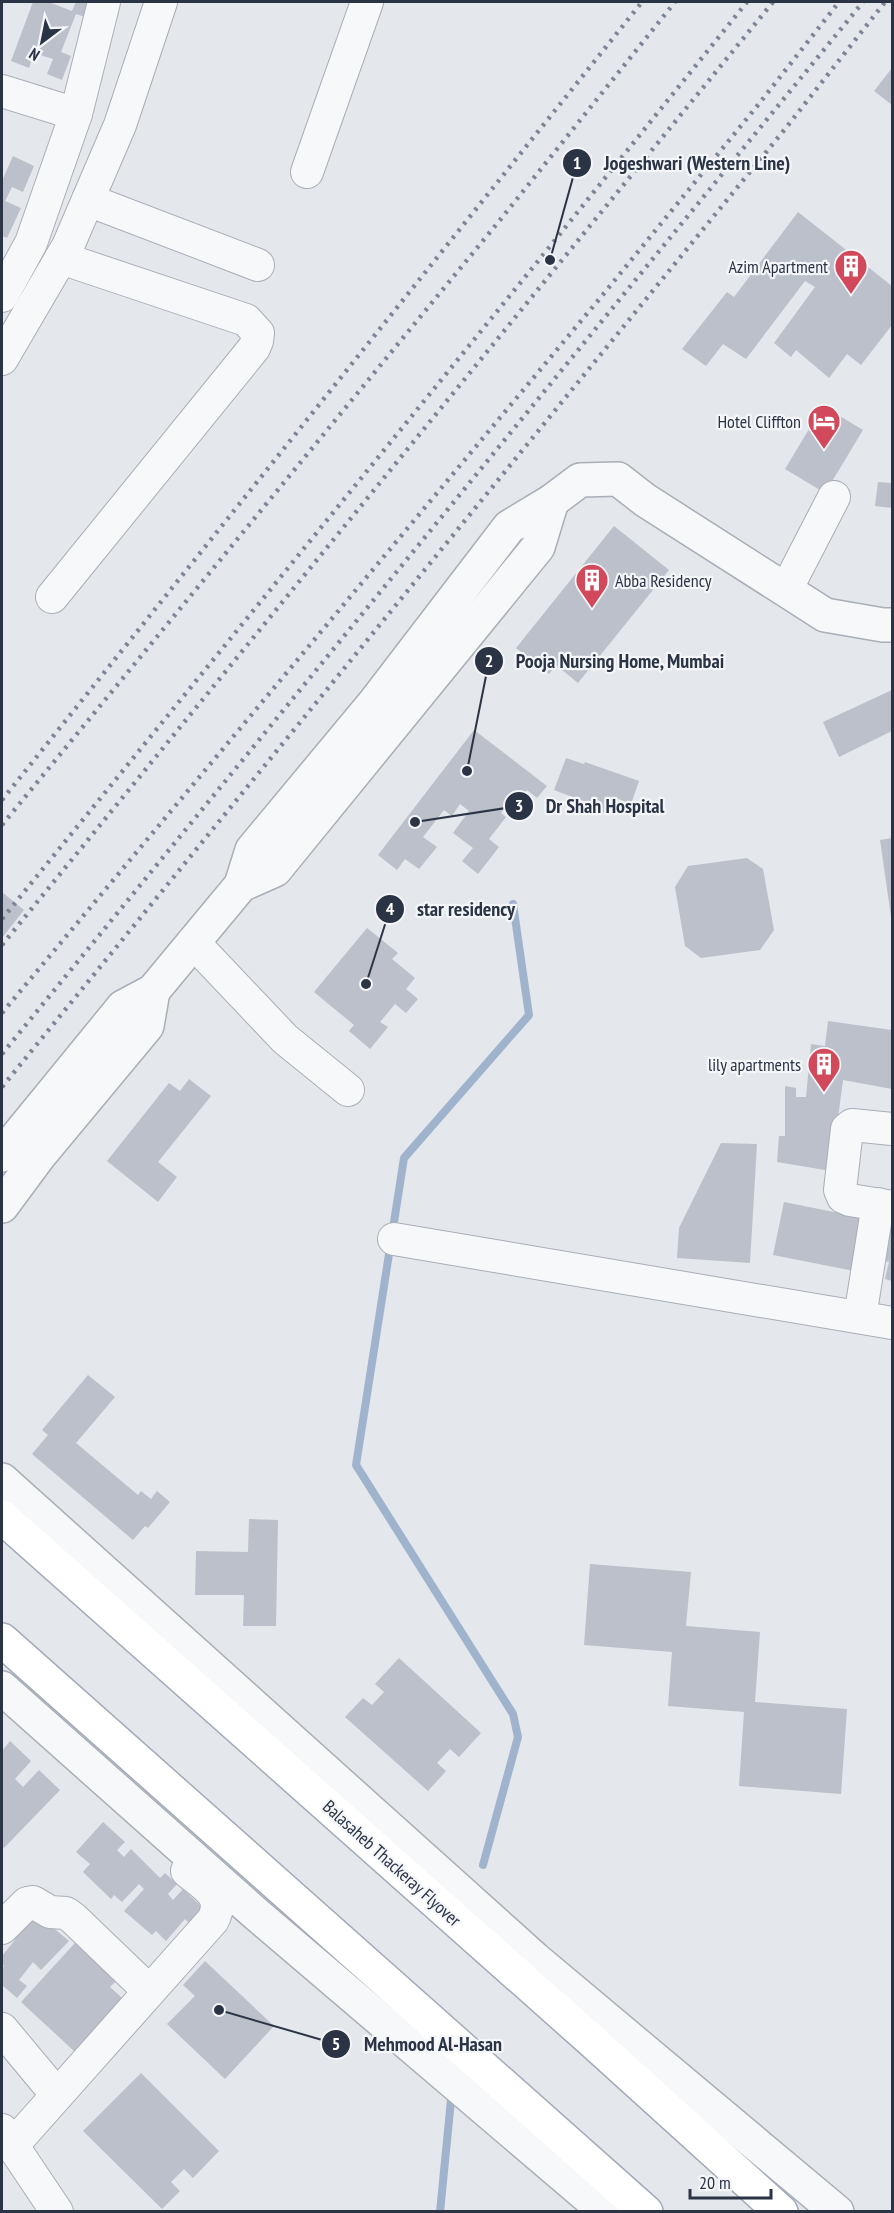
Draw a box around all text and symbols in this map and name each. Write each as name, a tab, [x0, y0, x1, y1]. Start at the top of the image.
north arrow	[12, 12, 72, 72]
text: N	[25, 44, 43, 65]
callout: Jogeshwari (Western Line)	[562, 144, 802, 182]
text: Jogeshwari (Western Line)	[603, 150, 790, 176]
text: 1	[573, 151, 581, 174]
building icon: Azim Apartment	[833, 248, 869, 295]
place label: Azim Apartment	[728, 255, 828, 278]
hotel icon: Hotel Cliffton	[806, 403, 842, 450]
place label: Hotel Cliffton	[717, 410, 801, 433]
building icon: Abba Residency	[574, 562, 610, 609]
place label: Abba Residency	[615, 569, 712, 592]
callout: Pooja Nursing Home, Mumbai	[474, 642, 737, 680]
text: Pooja Nursing Home, Mumbai	[516, 648, 724, 674]
text: 2	[485, 649, 493, 672]
callout: Dr Shah Hospital	[504, 787, 677, 825]
text: Dr Shah Hospital	[546, 793, 664, 819]
text: 3	[515, 794, 523, 817]
callout: star residency	[375, 890, 527, 928]
text: star residency	[417, 896, 516, 922]
text: 4	[386, 897, 395, 920]
building icon: lily apartments	[806, 1046, 842, 1093]
place label: lily apartments	[708, 1053, 801, 1076]
street label: Balasaheb Thackeray Flyover	[318, 1795, 466, 1931]
callout: Mehmood Al-Hasan	[321, 2025, 514, 2063]
text: Mehmood Al-Hasan	[364, 2031, 502, 2057]
text: 5	[332, 2032, 340, 2055]
scale bar	[690, 2162, 771, 2200]
text: 20 m	[699, 2171, 731, 2194]

